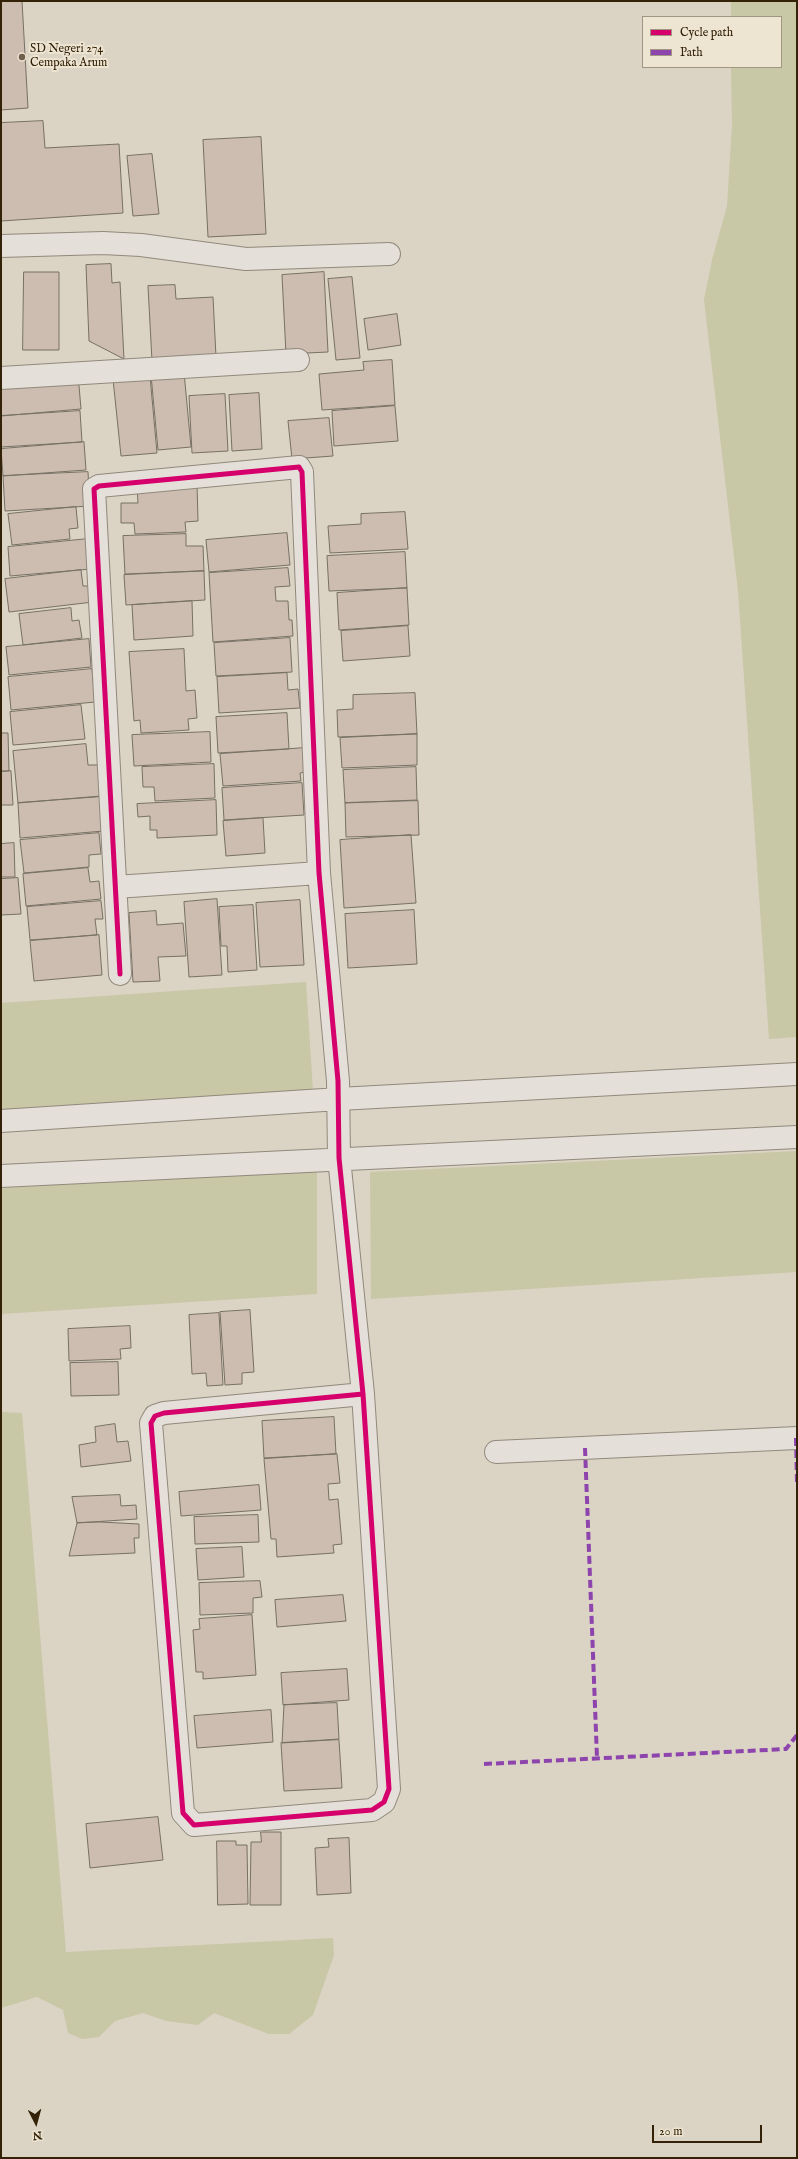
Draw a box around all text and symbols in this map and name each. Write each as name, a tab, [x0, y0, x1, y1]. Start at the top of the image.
legend	[642, 16, 782, 68]
text: Cycle path	[680, 25, 733, 40]
place label: SD Negeri 274 Cempaka Arum	[30, 43, 107, 71]
text: Path	[680, 45, 703, 60]
marker: SD Negeri 274 Cempaka Arum	[17, 52, 27, 62]
north arrow	[16, 2103, 56, 2143]
scale bar	[654, 2117, 764, 2143]
text: 20 m	[659, 2124, 682, 2139]
text: N	[32, 2127, 43, 2142]

